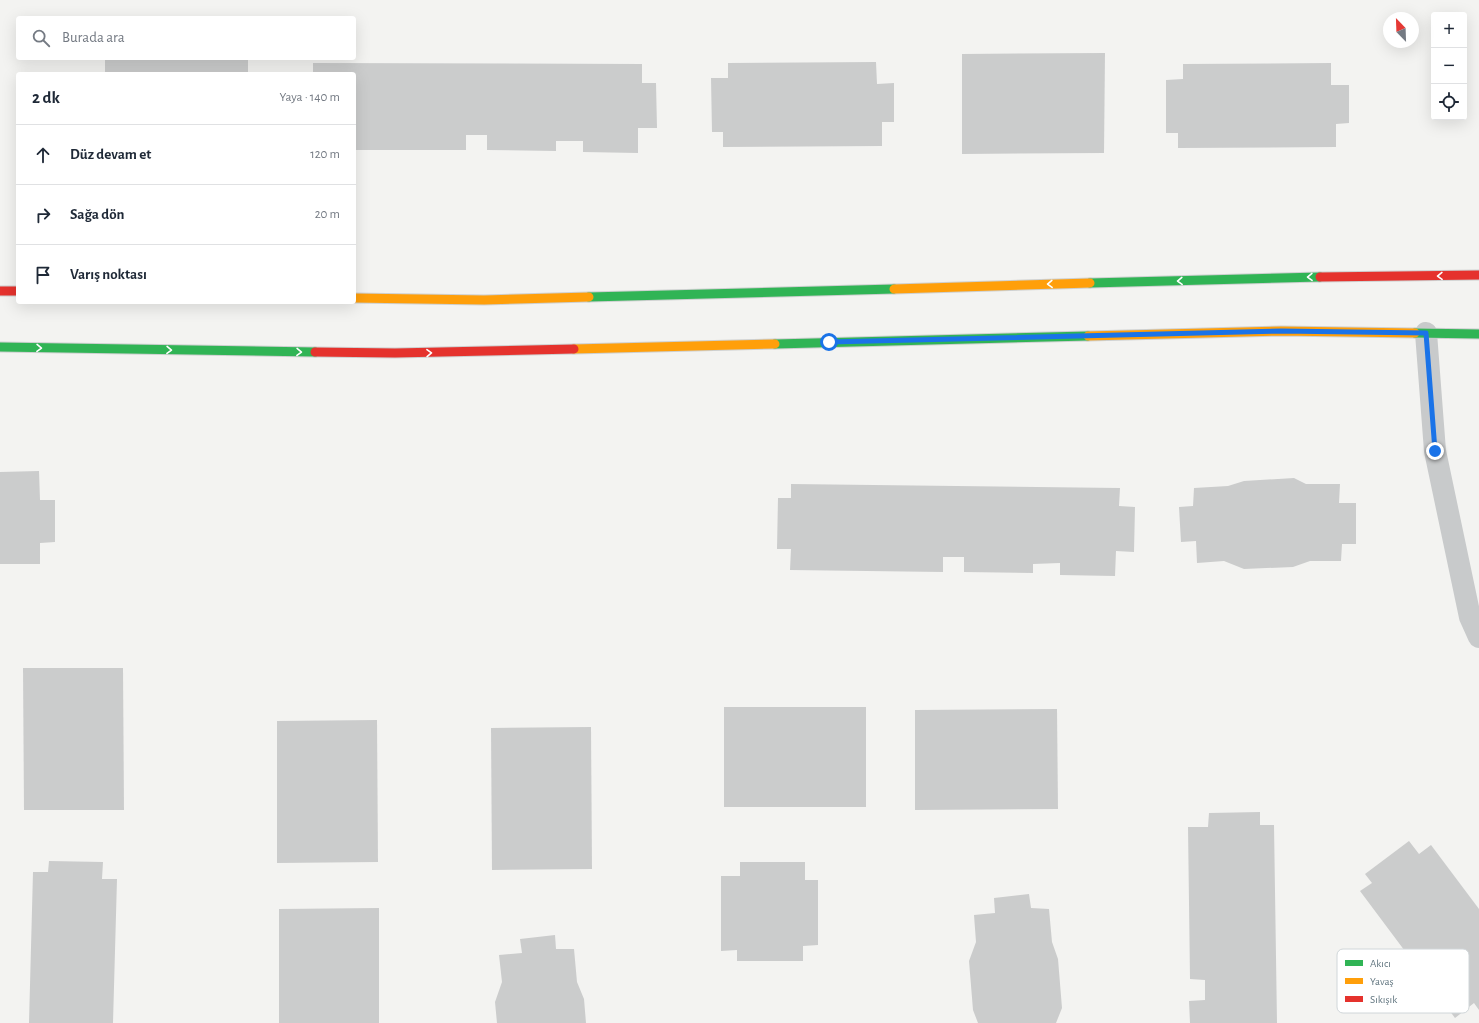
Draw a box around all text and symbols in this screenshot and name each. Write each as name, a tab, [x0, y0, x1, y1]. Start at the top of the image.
north arrow	[1383, 12, 1419, 48]
map controls	[1431, 12, 1467, 120]
button: +	[1431, 12, 1467, 48]
search box	[16, 16, 356, 60]
icon: search	[30, 27, 52, 49]
text: Burada ara	[62, 30, 125, 45]
button: −	[1431, 48, 1467, 84]
button: locate	[1431, 84, 1467, 120]
text: 2 dk	[32, 89, 60, 106]
text: Yaya · 140 m	[279, 91, 340, 104]
icon: ahead	[32, 144, 54, 166]
text: Düz devam et	[70, 147, 151, 162]
text: 120 m	[310, 148, 340, 161]
icon: right	[32, 204, 54, 226]
text: Sağa dön	[70, 207, 124, 222]
text: 20 m	[315, 208, 340, 221]
icon: arrive	[32, 264, 54, 286]
text: Varış noktası	[70, 267, 147, 282]
one-way arrow	[1437, 272, 1443, 280]
one-way arrow	[1307, 273, 1313, 281]
one-way arrow	[1177, 277, 1183, 285]
one-way arrow	[1047, 280, 1053, 289]
route start	[820, 333, 838, 351]
one-way arrow	[36, 344, 42, 352]
one-way arrow	[166, 346, 172, 354]
one-way arrow	[296, 348, 302, 356]
one-way arrow	[426, 348, 432, 357]
route end	[1426, 442, 1444, 460]
legend	[1337, 949, 1469, 1013]
text: Akıcı	[1370, 958, 1391, 969]
text: Yavaş	[1370, 976, 1394, 987]
text: Sıkışık	[1370, 994, 1397, 1005]

